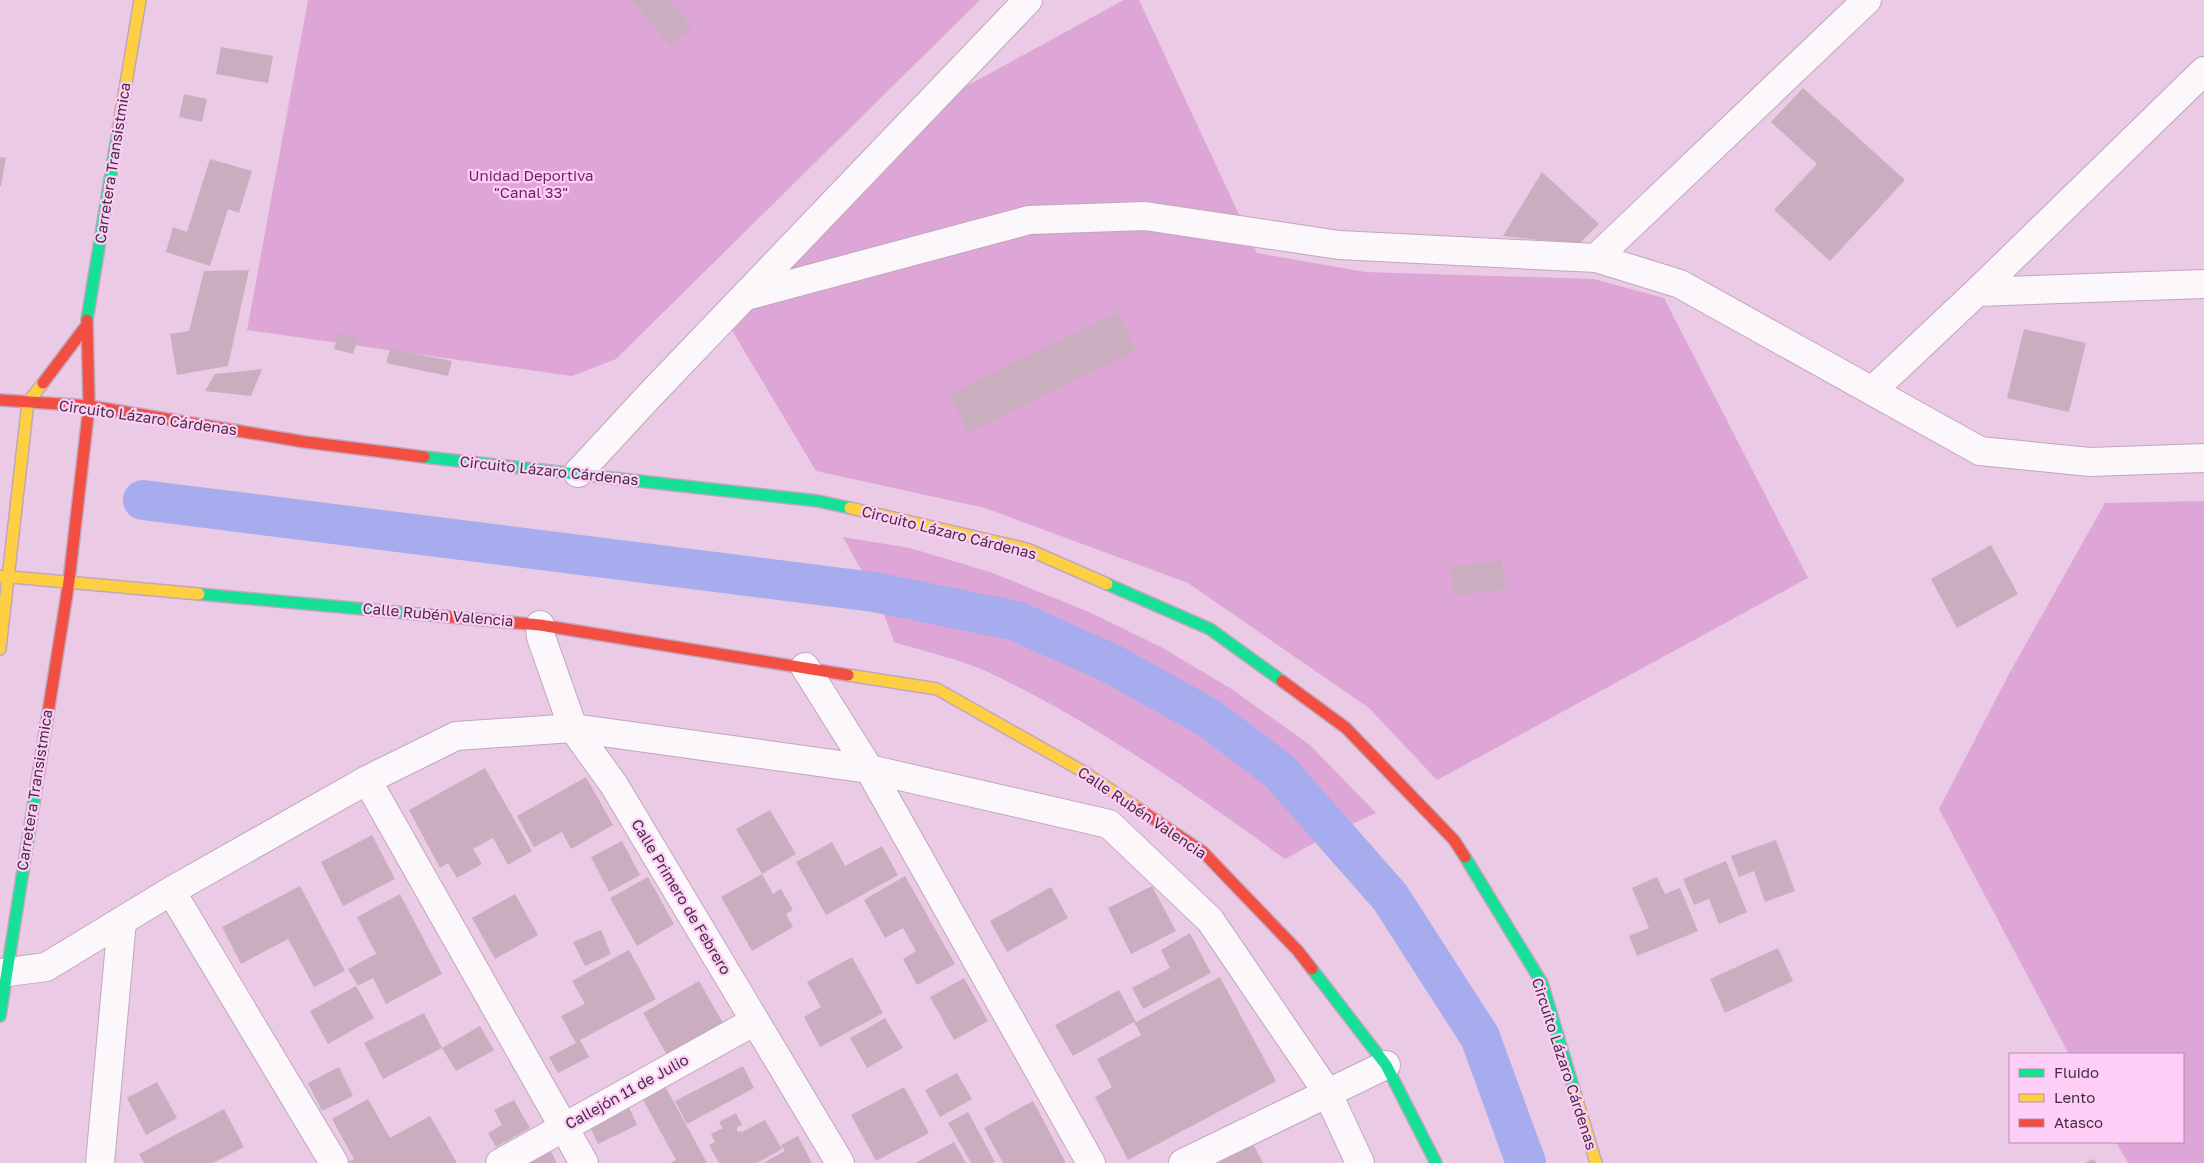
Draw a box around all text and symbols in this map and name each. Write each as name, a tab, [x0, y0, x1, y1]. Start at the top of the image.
street label: Carretera Transistmica	[90, 81, 134, 245]
park label: Unidad Deportiva "Canal 33"	[469, 166, 593, 201]
street label: Circuito Lázaro Cárdenas	[58, 396, 238, 438]
street label: Circuito Lázaro Cárdenas	[459, 452, 639, 488]
street label: Circuito Lázaro Cárdenas	[860, 502, 1039, 563]
street label: Calle Rubén Valencia	[362, 598, 514, 630]
street label: Carretera Transistmica	[12, 708, 56, 872]
street label: Calle Rubén Valencia	[1075, 762, 1210, 862]
street label: Calle Primero de Febrero	[628, 815, 735, 977]
street label: Circuito Lázaro Cárdenas	[1529, 975, 1601, 1152]
street label: Callejón 11 de Julio	[562, 1050, 691, 1132]
legend	[2009, 1053, 2184, 1143]
text: Fluido	[2054, 1063, 2099, 1081]
text: Lento	[2054, 1088, 2095, 1106]
text: Atasco	[2054, 1113, 2103, 1131]

